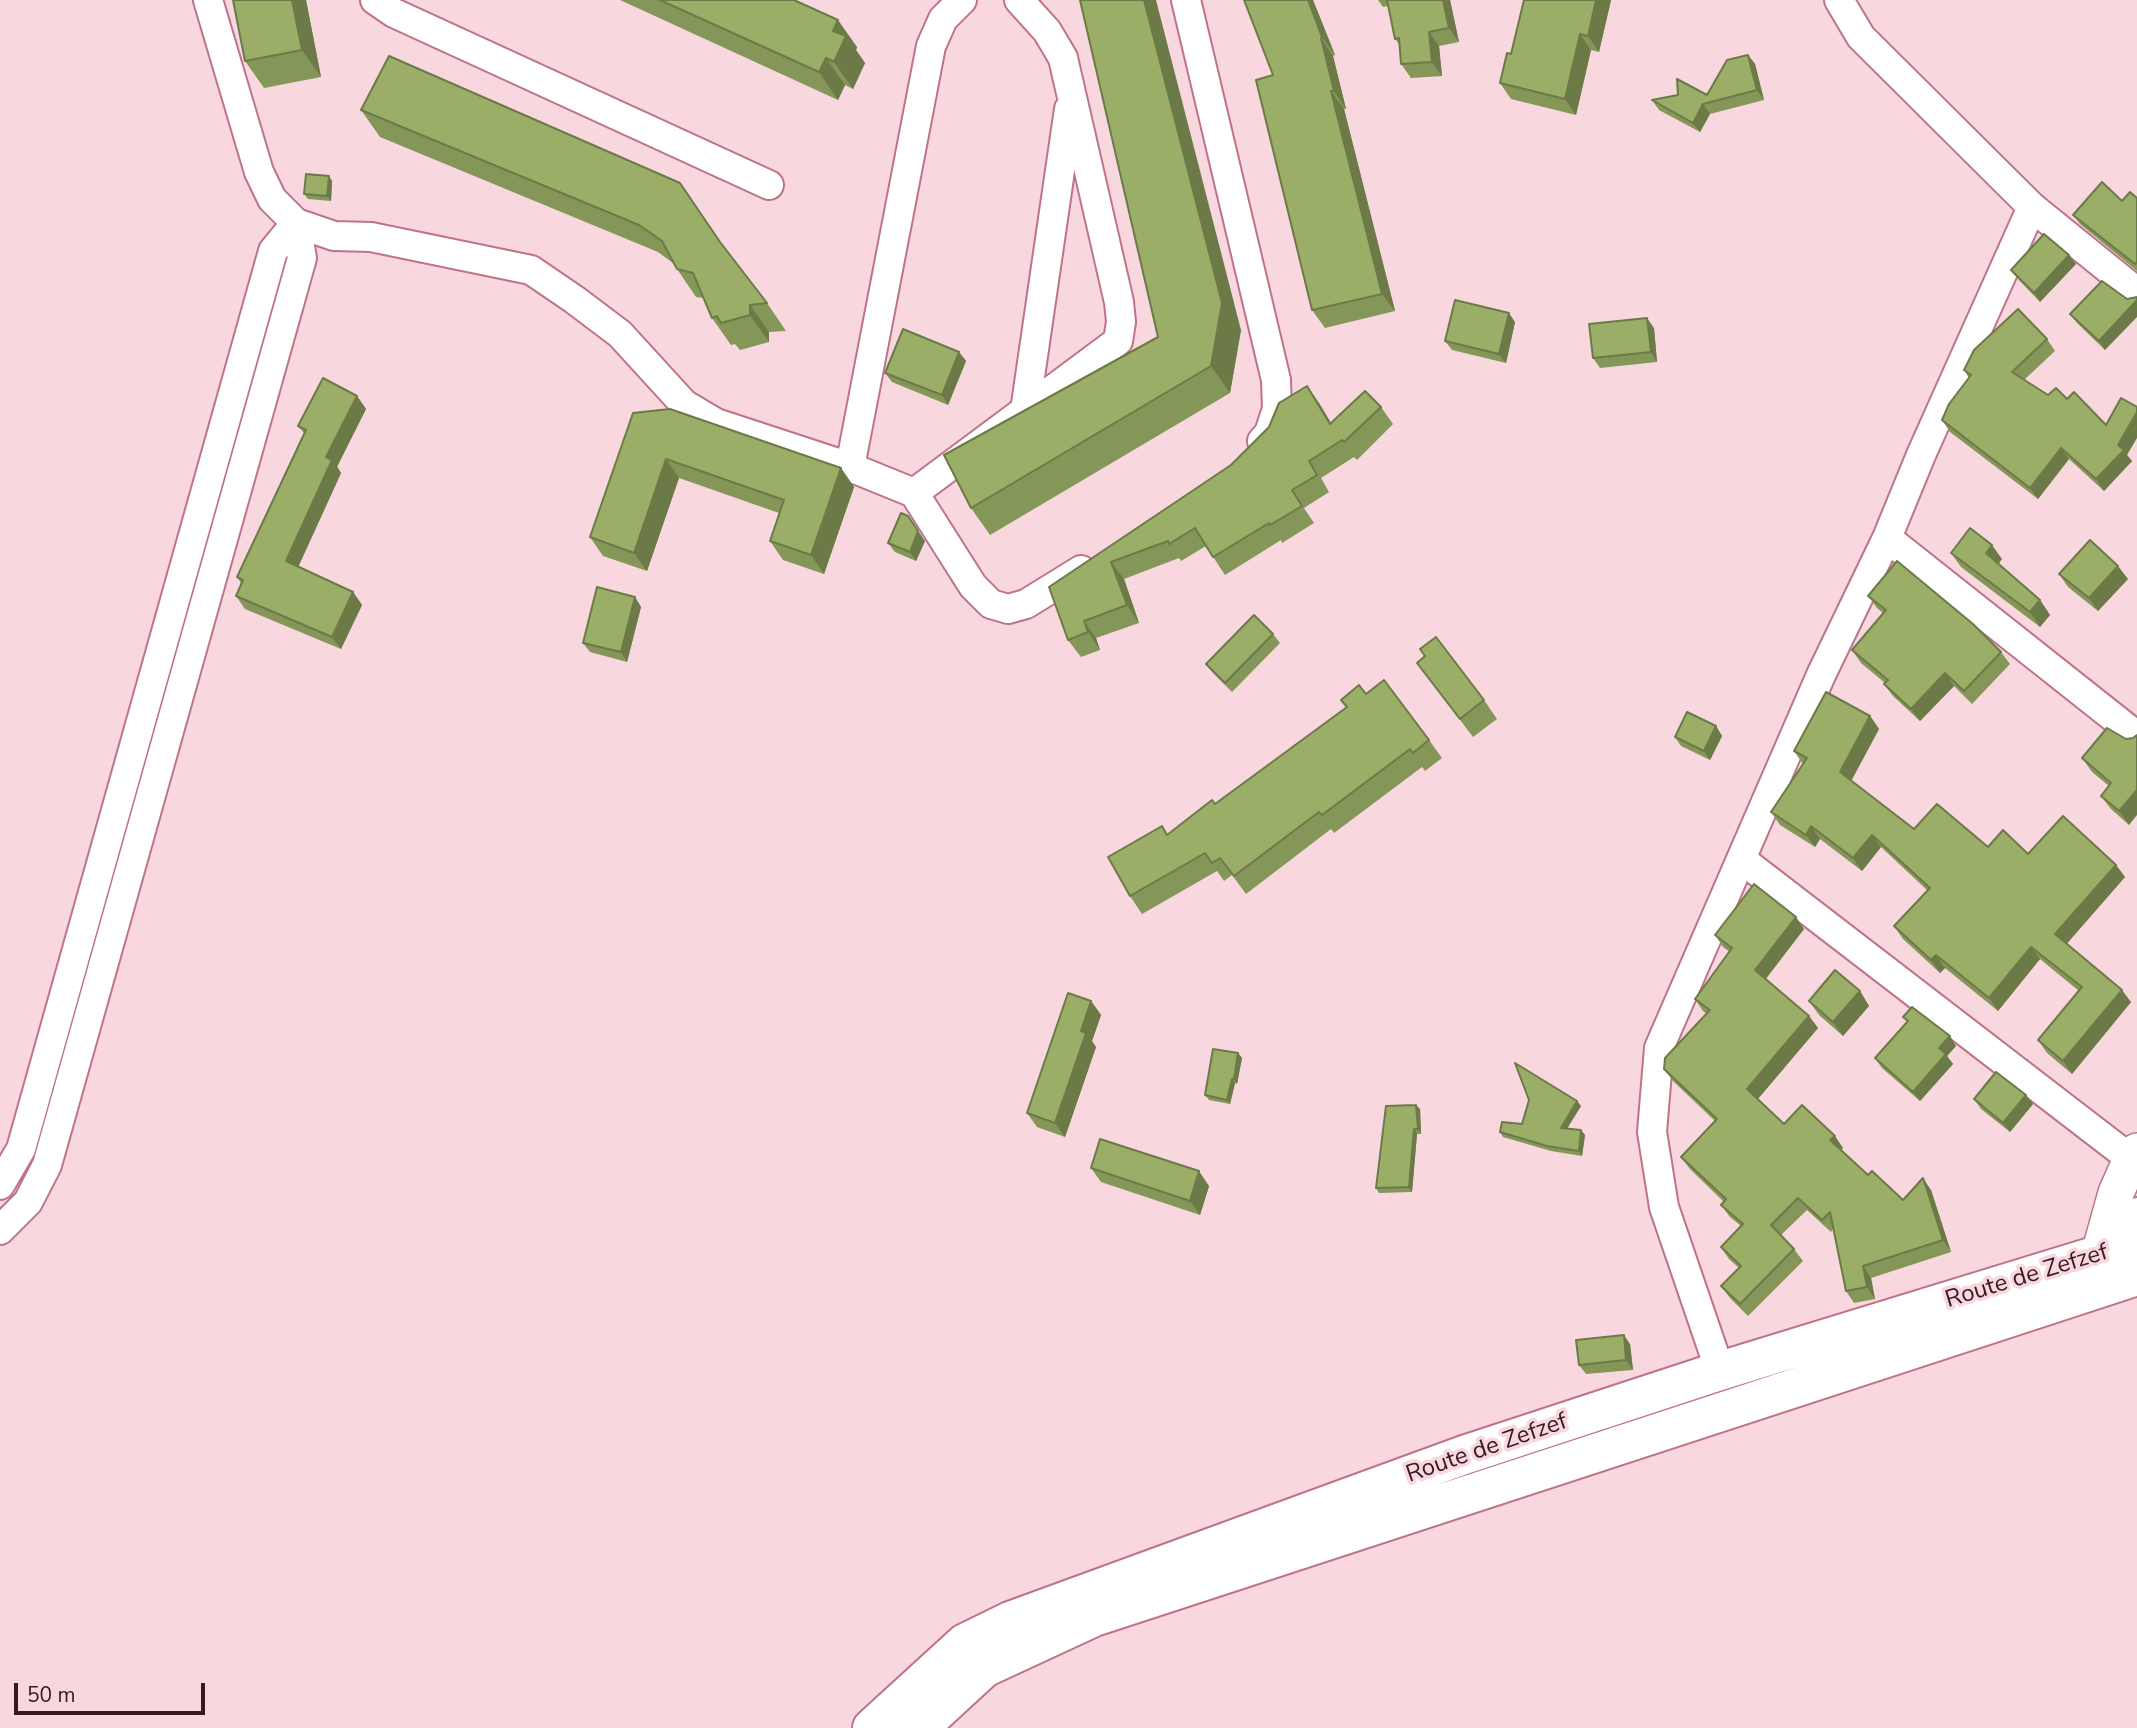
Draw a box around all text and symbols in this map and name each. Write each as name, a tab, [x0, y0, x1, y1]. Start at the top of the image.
street label: Route de Zefzef	[1942, 1239, 2112, 1315]
street label: Route de Zefzef	[1403, 1408, 1571, 1490]
scale bar	[18, 1668, 208, 1712]
text: 50 m	[27, 1681, 76, 1709]

